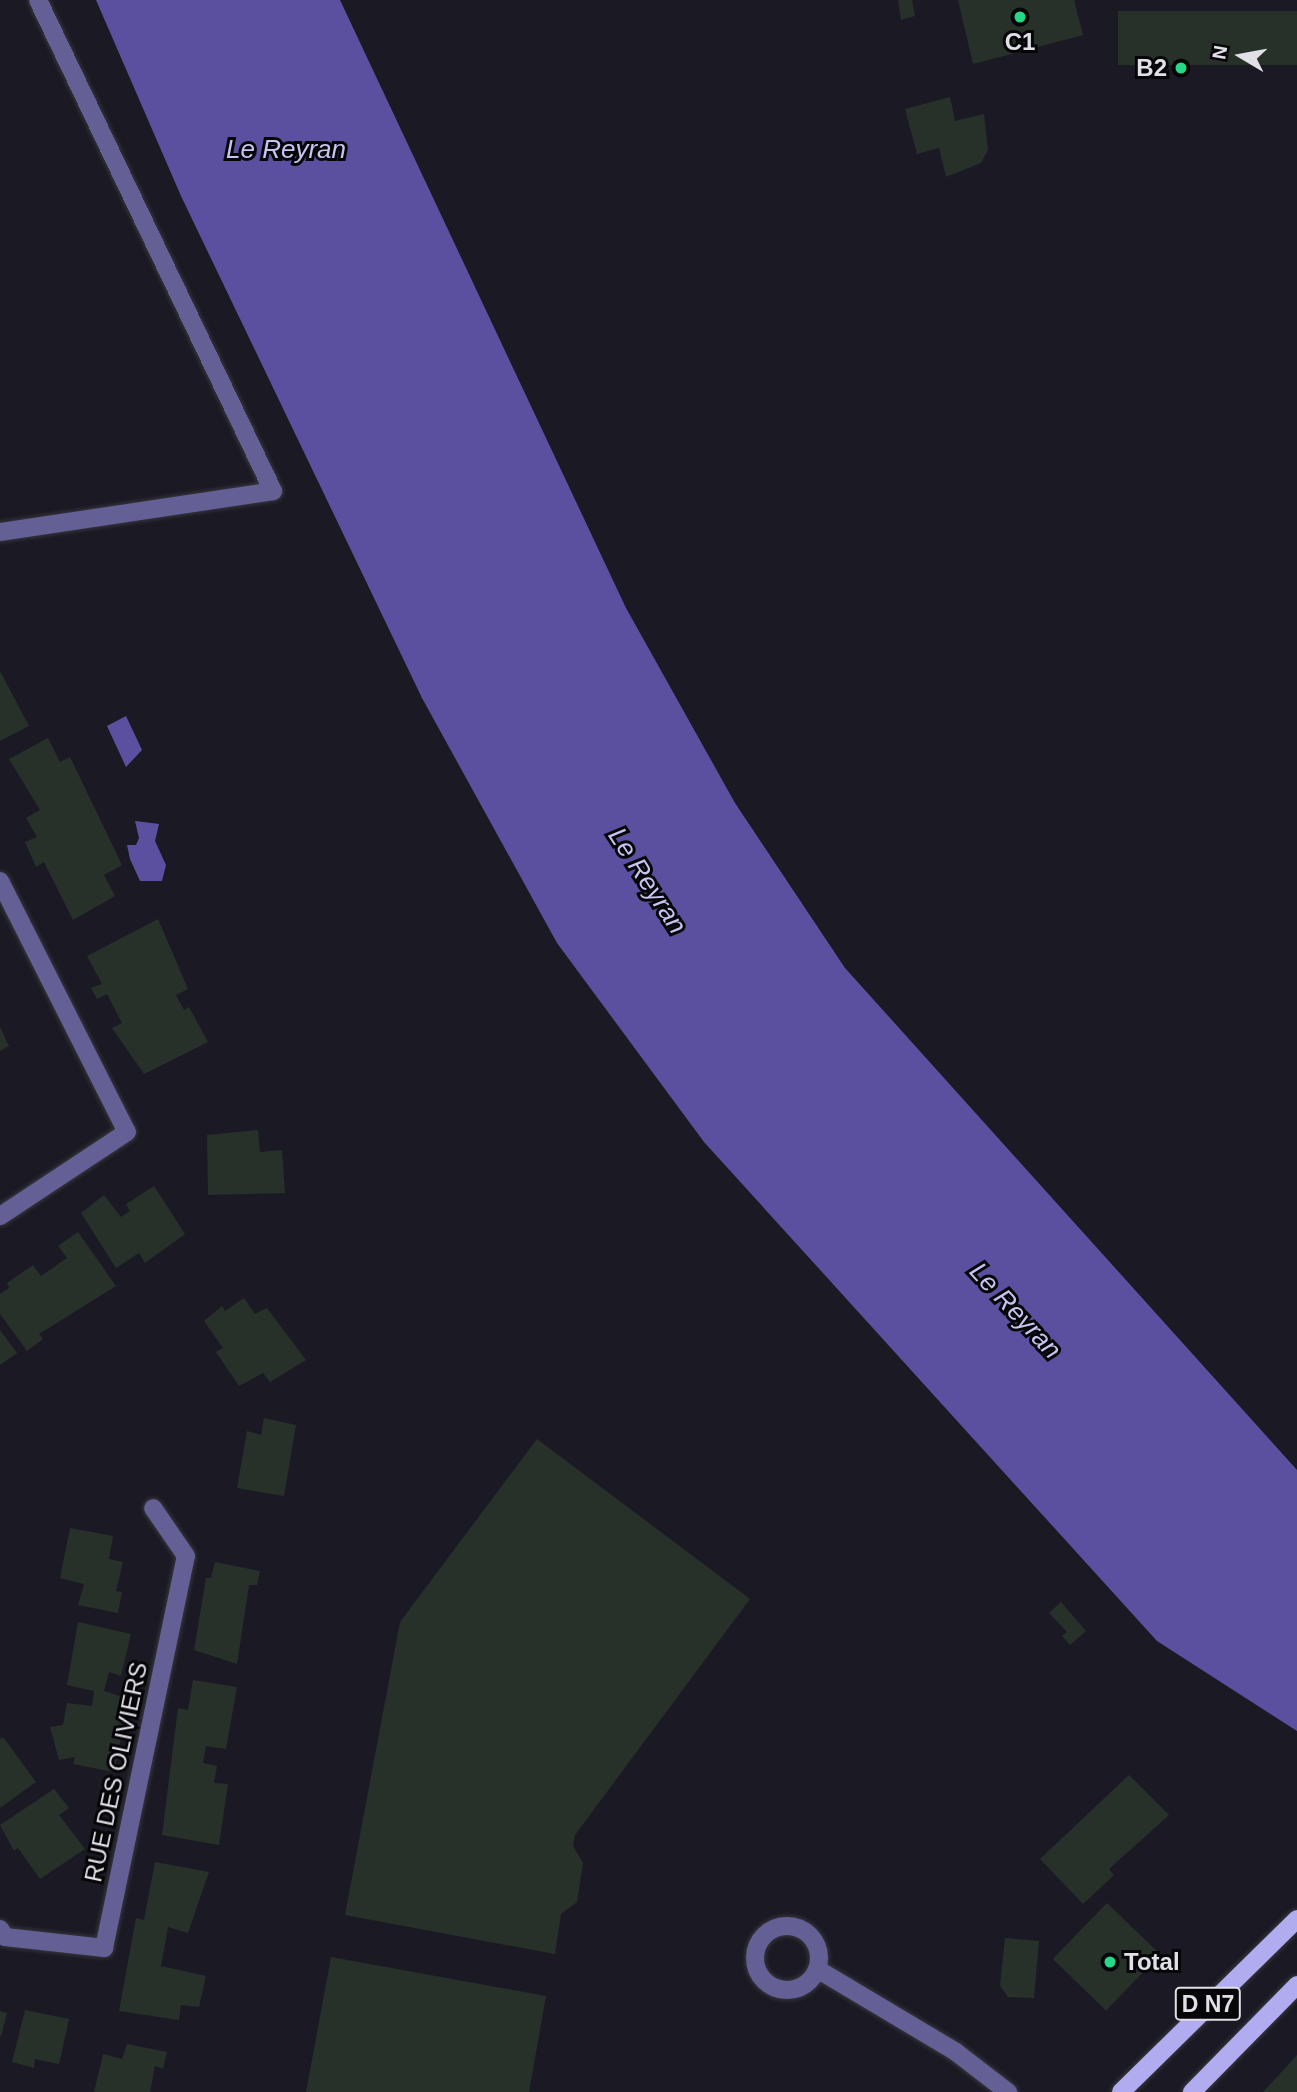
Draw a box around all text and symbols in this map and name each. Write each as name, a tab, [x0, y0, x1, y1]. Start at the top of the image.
marker: C1	[1012, 9, 1028, 25]
north arrow	[1206, 21, 1276, 91]
place label: C1	[1005, 28, 1035, 56]
text: N	[1208, 44, 1231, 61]
place label: B2	[1136, 54, 1167, 82]
marker: B2	[1173, 60, 1189, 76]
water label: Le Reyran	[226, 134, 346, 166]
water label: Le Reyran	[601, 822, 693, 940]
water label: Le Reyran	[963, 1256, 1067, 1366]
street label: RUE DES OLIVIERS	[79, 1659, 153, 1885]
place label: Total	[1124, 1948, 1180, 1976]
marker: Total	[1102, 1954, 1118, 1970]
road number: D N7	[1175, 1984, 1241, 2024]

